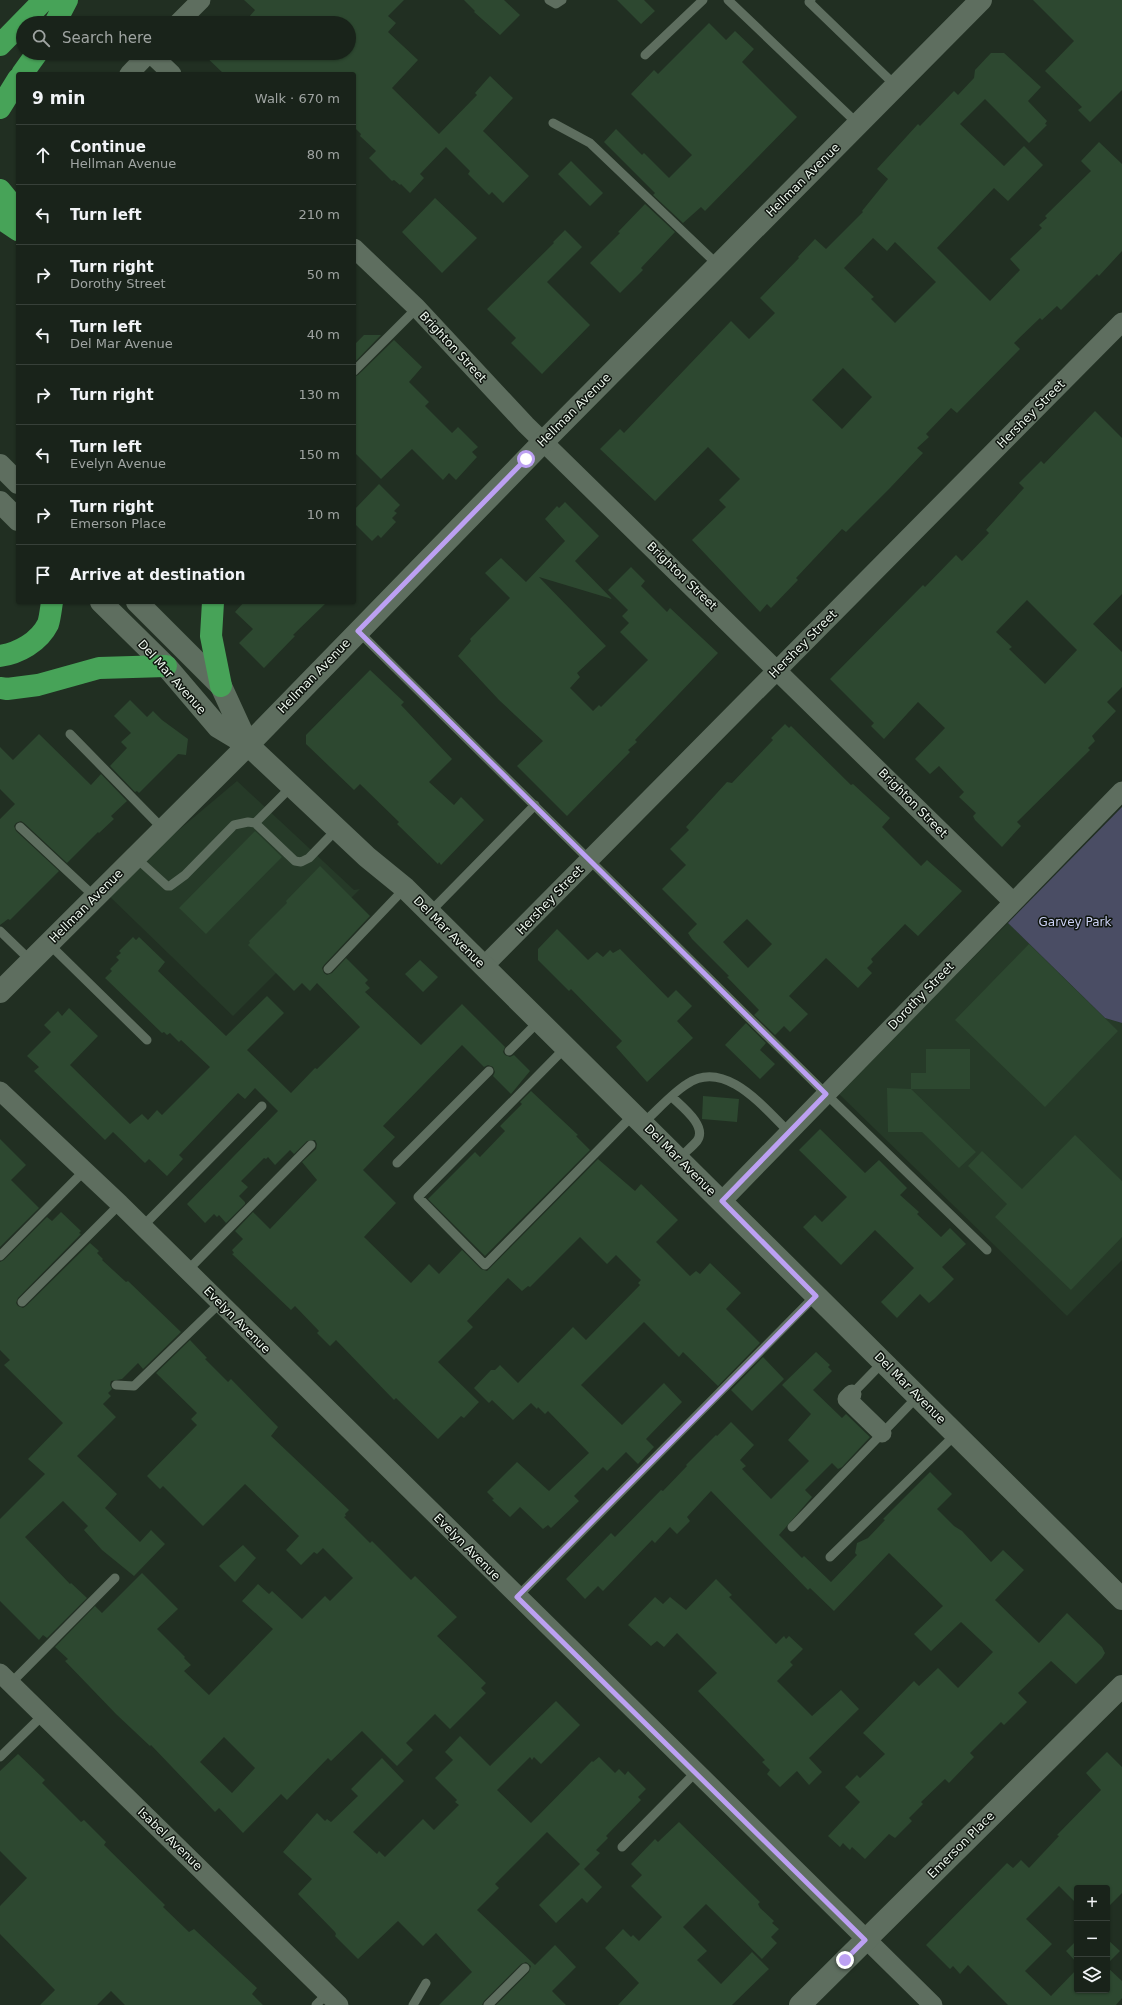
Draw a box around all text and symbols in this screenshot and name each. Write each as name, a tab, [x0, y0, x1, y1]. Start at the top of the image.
search box	[16, 16, 356, 60]
icon: search	[30, 27, 52, 49]
text: Search here	[62, 29, 152, 47]
text: 9 min	[32, 88, 85, 108]
text: Walk · 670 m	[255, 91, 340, 106]
text: Continue	[70, 138, 146, 156]
street label: Hellman Avenue	[763, 140, 843, 220]
icon: ahead	[32, 144, 54, 166]
text: 80 m	[307, 147, 340, 162]
text: Hellman Avenue	[70, 156, 176, 171]
icon: left	[32, 204, 54, 226]
text: Turn left	[70, 206, 142, 224]
text: 210 m	[298, 207, 340, 222]
text: Turn right	[70, 258, 154, 276]
icon: right	[32, 264, 54, 286]
text: 50 m	[307, 267, 340, 282]
text: Dorothy Street	[70, 276, 166, 291]
street label: Brighton Street	[417, 309, 490, 386]
text: Turn left	[70, 318, 142, 336]
icon: left	[32, 324, 54, 346]
text: 40 m	[307, 327, 340, 342]
text: Del Mar Avenue	[70, 336, 173, 351]
street label: Hellman Avenue	[534, 370, 614, 450]
street label: Hershey Street	[994, 377, 1068, 451]
icon: right	[32, 384, 54, 406]
text: Turn right	[70, 386, 154, 404]
text: 130 m	[298, 387, 340, 402]
text: Turn left	[70, 438, 142, 456]
icon: left	[32, 444, 54, 466]
text: 150 m	[298, 447, 340, 462]
route start	[517, 450, 535, 468]
text: Evelyn Avenue	[70, 456, 166, 471]
text: Turn right	[70, 498, 154, 516]
icon: right	[32, 504, 54, 526]
text: 10 m	[307, 507, 340, 522]
text: Emerson Place	[70, 516, 166, 531]
street label: Brighton Street	[644, 539, 720, 613]
icon: arrive	[32, 564, 54, 586]
text: Arrive at destination	[70, 566, 245, 584]
street label: Hershey Street	[766, 607, 840, 681]
street label: Hellman Avenue	[275, 636, 353, 716]
street label: Del Mar Avenue	[135, 637, 209, 717]
street label: Brighton Street	[876, 766, 951, 841]
street label: Hershey Street	[514, 863, 586, 937]
street label: Hellman Avenue	[46, 866, 126, 946]
street label: Del Mar Avenue	[411, 894, 487, 970]
park label: Garvey Park	[1039, 915, 1112, 929]
street label: Dorothy Street	[885, 959, 957, 1033]
street label: Del Mar Avenue	[642, 1122, 718, 1198]
street label: Evelyn Avenue	[201, 1284, 273, 1356]
street label: Del Mar Avenue	[872, 1350, 948, 1426]
street label: Evelyn Avenue	[431, 1511, 503, 1583]
street label: Isabel Avenue	[135, 1805, 205, 1873]
street label: Emerson Place	[925, 1809, 997, 1881]
map controls	[1074, 1885, 1110, 1993]
button: +	[1074, 1885, 1110, 1921]
button: −	[1074, 1921, 1110, 1957]
route end	[836, 1951, 854, 1969]
button: layers	[1074, 1957, 1110, 1993]

